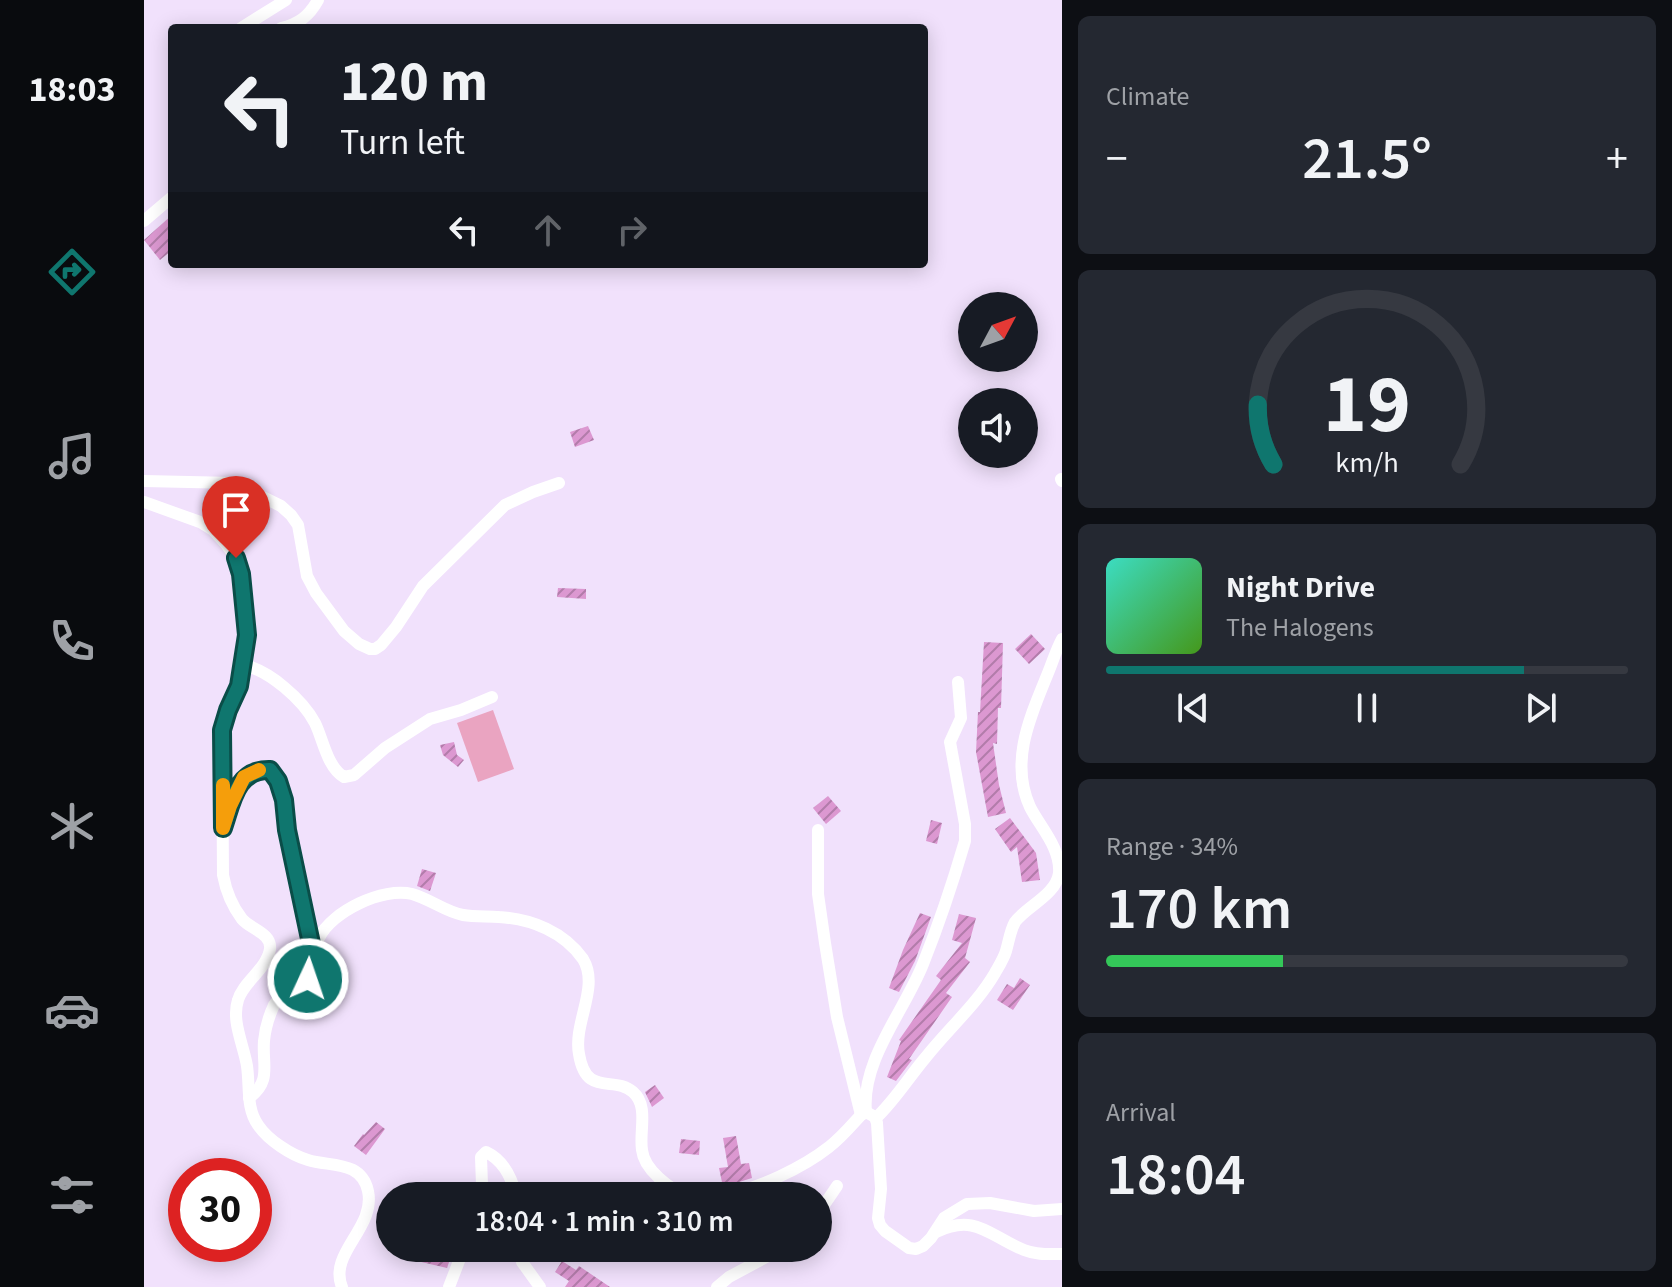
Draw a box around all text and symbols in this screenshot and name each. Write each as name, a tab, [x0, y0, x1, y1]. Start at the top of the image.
text: 120 m	[340, 43, 488, 122]
icon: left	[208, 56, 312, 160]
text: 18:03	[29, 64, 115, 115]
text: Climate	[1106, 78, 1190, 115]
text: Turn left	[340, 117, 465, 168]
text: 21.5°	[1302, 117, 1432, 202]
text: −	[1106, 128, 1128, 191]
text: +	[1606, 128, 1628, 191]
icon: left	[442, 208, 486, 252]
icon: ahead	[526, 208, 570, 252]
icon: right	[610, 208, 654, 252]
icon: directions	[44, 244, 100, 300]
north arrow	[958, 292, 1038, 372]
map controls	[958, 292, 1038, 468]
text: 19	[1323, 346, 1411, 464]
button: sound	[958, 388, 1038, 468]
icon: music	[44, 428, 100, 484]
text: km/h	[1335, 443, 1399, 483]
pin	[202, 476, 270, 558]
icon: arrive	[214, 488, 258, 532]
text: Night Drive	[1226, 566, 1375, 609]
text: The Halogens	[1226, 609, 1374, 646]
icon: phone	[44, 613, 100, 669]
icon: previous	[1171, 686, 1215, 730]
icon: pause	[1345, 686, 1389, 730]
icon: next	[1519, 686, 1563, 730]
icon: climate	[44, 798, 100, 854]
text: Range · 34%	[1106, 828, 1238, 865]
text: 170 km	[1106, 867, 1292, 952]
position arrow	[266, 937, 350, 1021]
icon: car	[44, 982, 100, 1038]
text: Arrival	[1106, 1094, 1176, 1131]
text: 18:04	[1106, 1133, 1246, 1218]
speed limit sign: 30	[168, 1158, 272, 1262]
icon: filters	[44, 1167, 100, 1223]
text: 18:04 · 1 min · 310 m	[474, 1200, 734, 1243]

